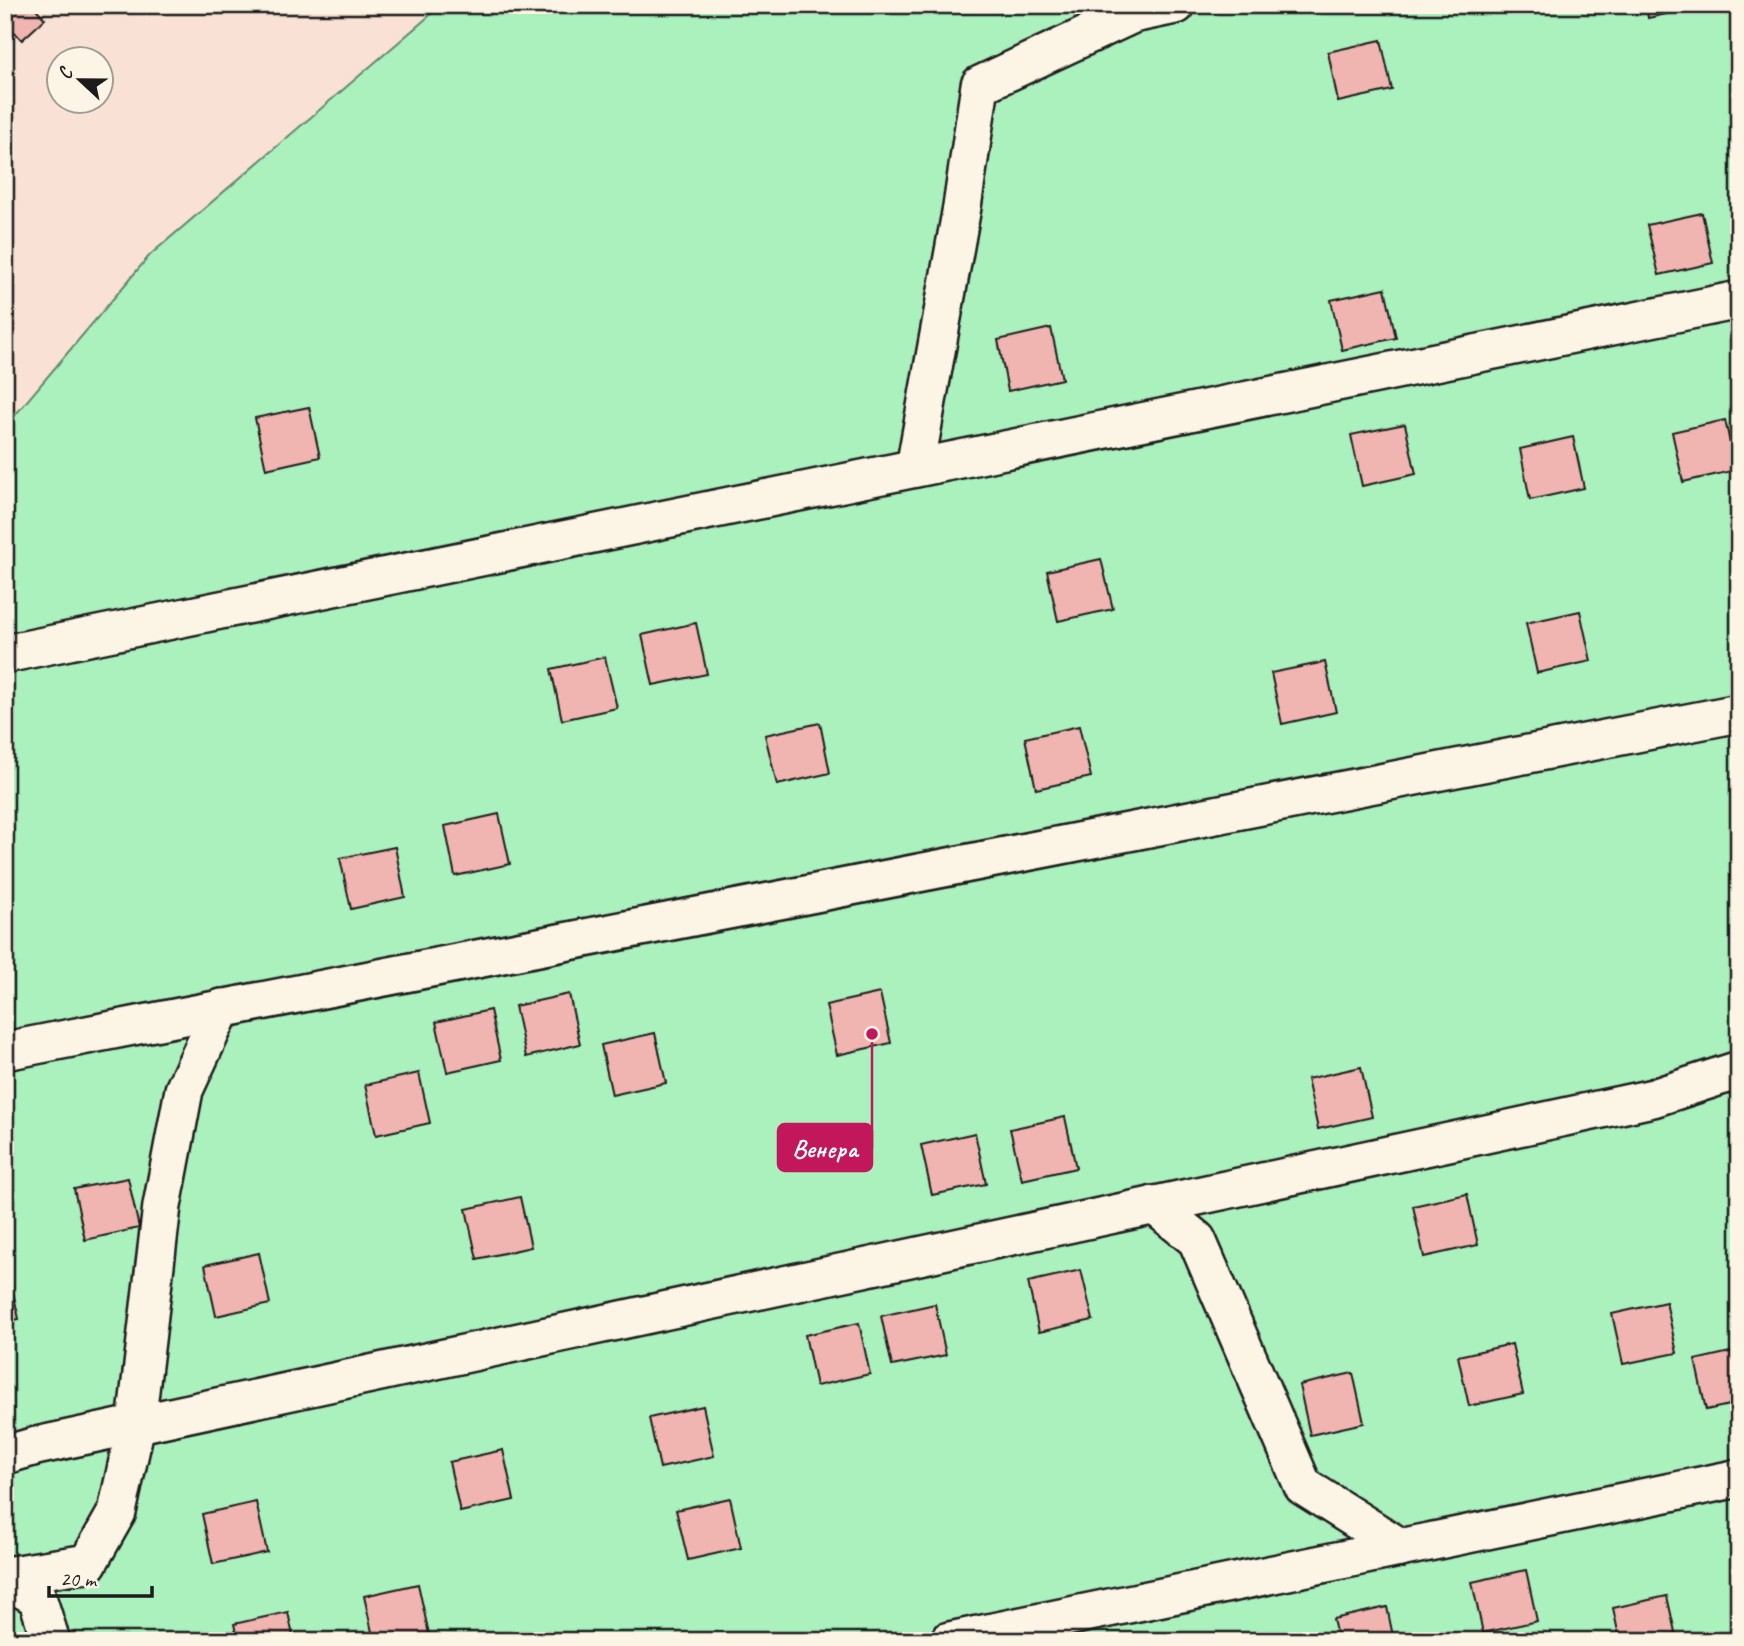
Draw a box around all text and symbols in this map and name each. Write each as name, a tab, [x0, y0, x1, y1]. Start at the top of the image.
north arrow	[46, 46, 116, 116]
text: С	[52, 63, 79, 83]
callout: Венера	[778, 1124, 872, 1171]
text: Венера	[792, 1132, 860, 1165]
scale bar	[49, 1555, 152, 1599]
text: 20 m	[60, 1566, 98, 1592]

